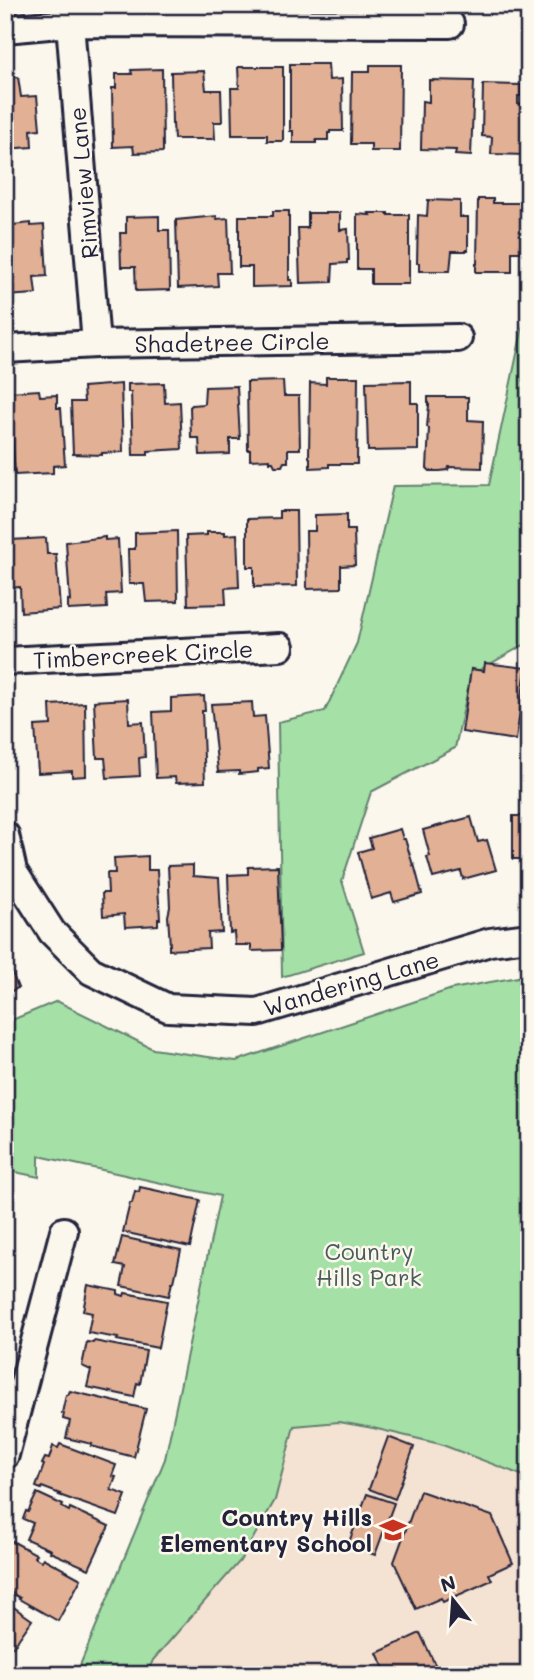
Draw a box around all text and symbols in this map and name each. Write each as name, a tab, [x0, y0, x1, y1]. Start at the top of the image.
street label: Rimview Lane	[61, 106, 105, 260]
street label: Shadetree Circle	[134, 325, 330, 359]
street label: Timbercreek Circle	[32, 633, 254, 675]
street label: Wandering Lane	[260, 944, 442, 1022]
park label: Country Hills Park	[316, 1236, 422, 1292]
place label: Country Hills Elementary School	[159, 1502, 372, 1558]
school or university icon: Country Hills Elementary School	[378, 1515, 408, 1545]
north arrow	[419, 1564, 489, 1634]
text: N	[437, 1569, 458, 1597]

